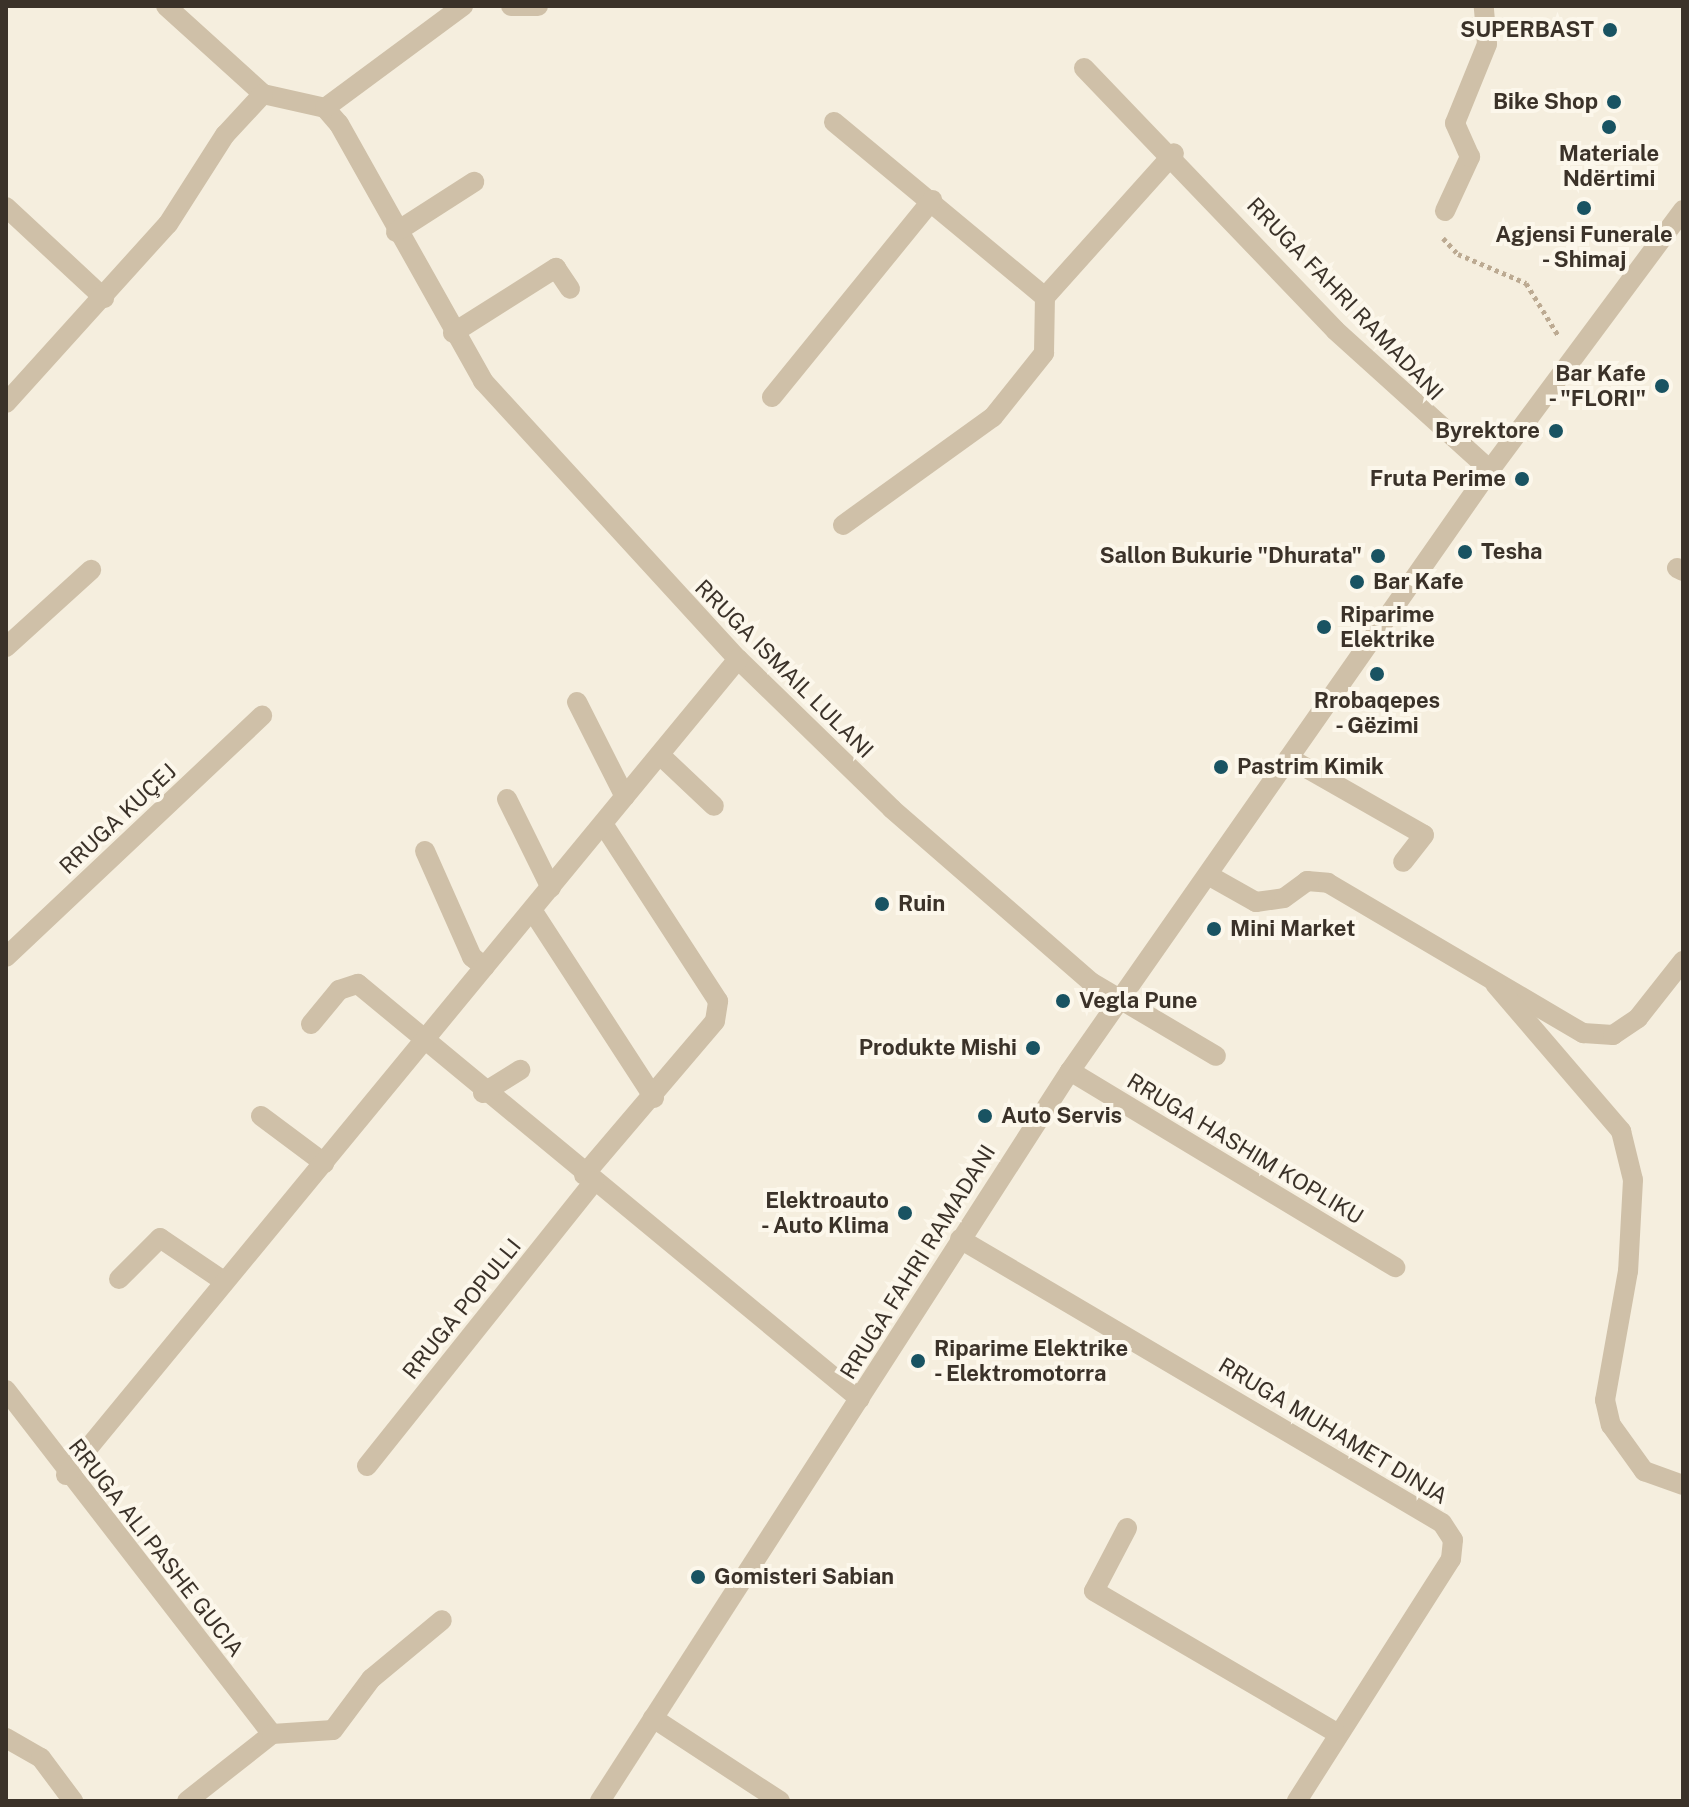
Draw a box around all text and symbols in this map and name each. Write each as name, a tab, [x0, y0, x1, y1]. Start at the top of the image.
place label: SUPERBAST	[1460, 17, 1594, 43]
marker: SUPERBAST	[1601, 21, 1619, 39]
place label: Bike Shop	[1493, 89, 1598, 115]
marker: Bike Shop	[1605, 93, 1623, 111]
marker: Materiale Ndërtimi	[1600, 118, 1618, 136]
place label: Materiale Ndërtimi	[1559, 140, 1659, 192]
street label: RRUGA FAHRI RAMADANI	[1241, 192, 1449, 406]
marker: Agjensi Funerale - Shimaj	[1575, 199, 1593, 217]
place label: Agjensi Funerale - Shimaj	[1495, 221, 1673, 272]
place label: Bar Kafe - "FLORI"	[1547, 360, 1646, 412]
marker: Bar Kafe - "FLORI"	[1653, 377, 1671, 395]
place label: Byrektore	[1435, 418, 1540, 444]
marker: Byrektore	[1547, 422, 1565, 440]
place label: Fruta Perime	[1370, 466, 1506, 492]
marker: Fruta Perime	[1513, 470, 1531, 488]
place label: Tesha	[1481, 539, 1543, 565]
place label: Sallon Bukurie "Dhurata"	[1099, 543, 1362, 569]
marker: Tesha	[1456, 543, 1474, 561]
marker: Sallon Bukurie "Dhurata"	[1369, 547, 1387, 565]
place label: Bar Kafe	[1373, 569, 1464, 595]
marker: Bar Kafe	[1348, 573, 1366, 591]
street label: RRUGA ISMAIL LULANI	[689, 574, 879, 764]
place label: Riparime Elektrike	[1340, 601, 1435, 652]
marker: Riparime Elektrike	[1315, 618, 1333, 636]
marker: Rrobaqepes - Gëzimi	[1368, 665, 1386, 683]
place label: Rrobaqepes - Gëzimi	[1314, 687, 1440, 738]
place label: Pastrim Kimik	[1237, 754, 1384, 780]
street label: RRUGA KUÇEJ	[54, 758, 182, 880]
marker: Pastrim Kimik	[1212, 758, 1230, 776]
place label: Ruin	[898, 891, 945, 917]
marker: Ruin	[873, 895, 891, 913]
place label: Mini Market	[1230, 916, 1355, 942]
marker: Mini Market	[1205, 920, 1223, 938]
place label: Vegla Pune	[1079, 988, 1197, 1014]
marker: Vegla Pune	[1054, 992, 1072, 1010]
place label: Produkte Mishi	[859, 1035, 1017, 1061]
marker: Produkte Mishi	[1024, 1039, 1042, 1057]
street label: RRUGA HASHIM KOPLIKU	[1122, 1068, 1368, 1230]
place label: Auto Servis	[1001, 1103, 1122, 1129]
marker: Auto Servis	[976, 1107, 994, 1125]
street label: RRUGA FAHRI RAMADANI	[835, 1140, 1001, 1384]
place label: Elektroauto - Auto Klima	[759, 1187, 889, 1238]
marker: Elektroauto - Auto Klima	[896, 1204, 914, 1222]
street label: RRUGA POPULLI	[397, 1233, 527, 1385]
place label: Riparime Elektrike - Elektromotorra	[934, 1335, 1128, 1386]
marker: Riparime Elektrike - Elektromotorra	[909, 1352, 927, 1370]
street label: RRUGA MUHAMET DINJA	[1214, 1352, 1452, 1510]
street label: RRUGA ALI PASHE GUCIA	[63, 1434, 249, 1662]
place label: Gomisteri Sabian	[714, 1564, 894, 1590]
marker: Gomisteri Sabian	[689, 1568, 707, 1586]

